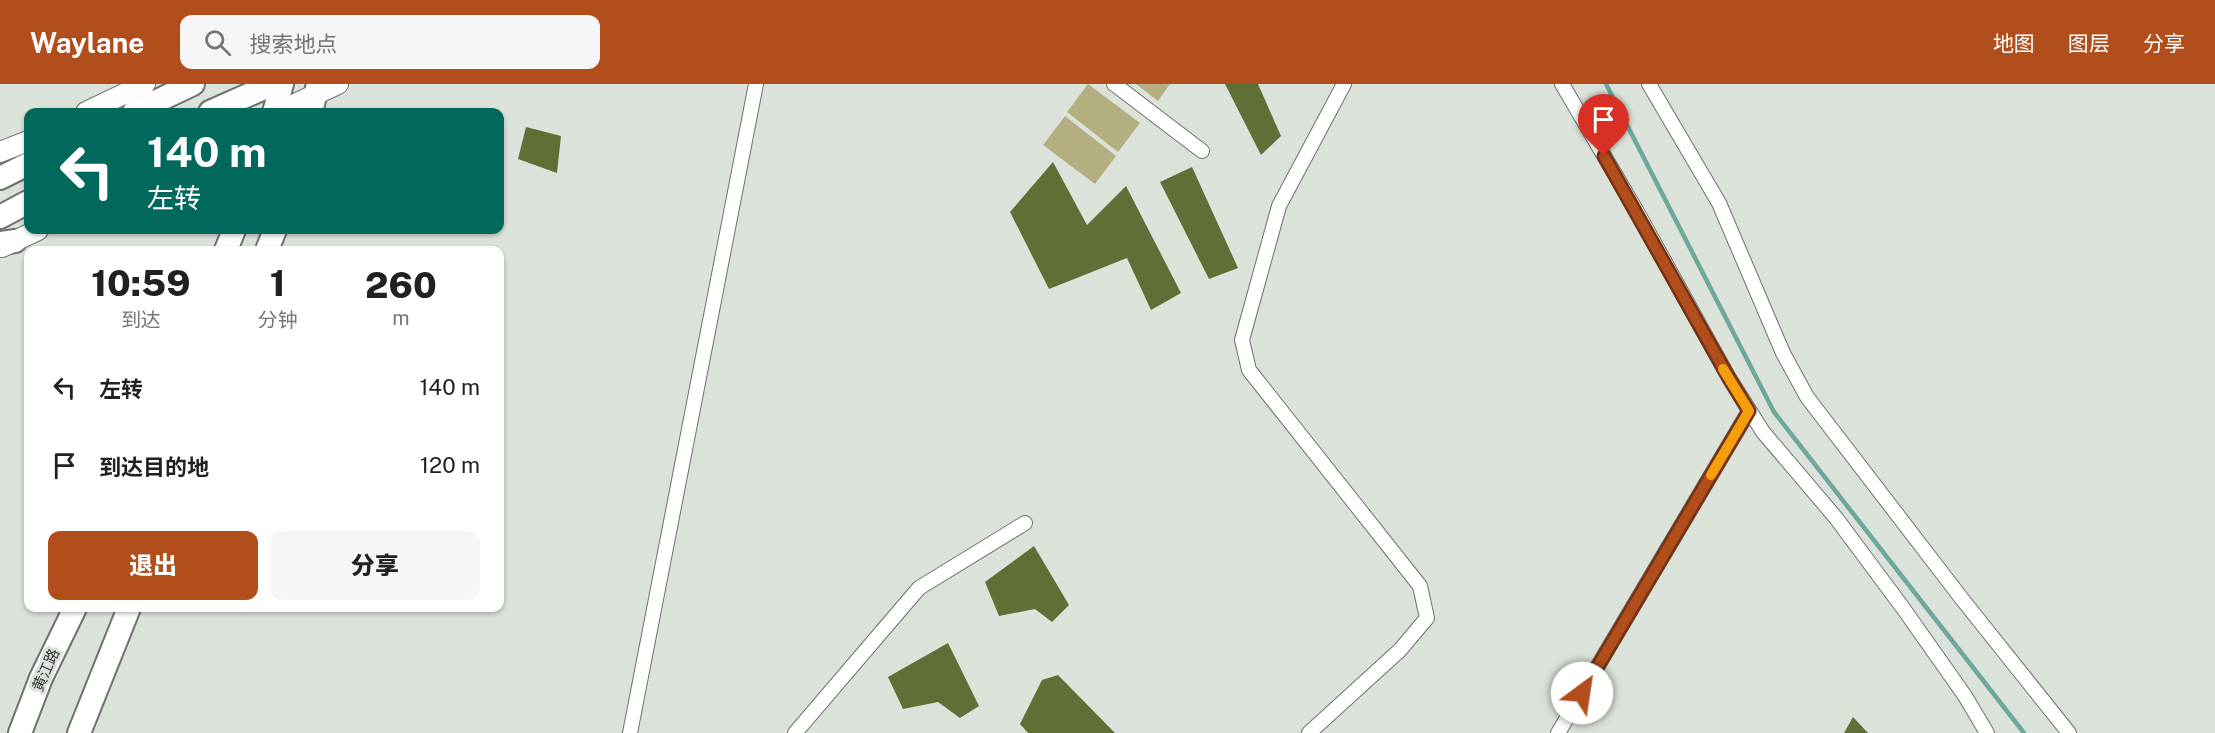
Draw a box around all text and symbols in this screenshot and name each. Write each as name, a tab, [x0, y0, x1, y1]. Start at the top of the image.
search box	[180, 15, 600, 69]
text: Waylane	[30, 26, 144, 59]
icon: search	[201, 26, 234, 59]
text: 搜索地点	[249, 31, 337, 57]
text: 地图	[1993, 31, 2035, 56]
text: 图层	[2068, 31, 2110, 56]
text: 分享	[2143, 31, 2185, 56]
pin	[1578, 94, 1629, 156]
icon: arrive	[1587, 103, 1620, 136]
text: 140 m	[147, 127, 267, 176]
icon: left	[48, 132, 126, 210]
text: 左转	[147, 182, 201, 214]
text: 10:59	[91, 262, 190, 304]
text: 1	[270, 262, 286, 304]
text: 260	[365, 264, 437, 306]
text: m	[392, 306, 410, 330]
text: 到达	[121, 308, 161, 332]
text: 分钟	[258, 308, 298, 332]
icon: left	[48, 371, 81, 404]
text: 140 m	[419, 374, 480, 400]
text: 左转	[99, 376, 143, 402]
icon: arrive	[48, 449, 81, 482]
text: 120 m	[420, 452, 480, 478]
text: 到达目的地	[99, 454, 209, 480]
button: 退出	[48, 531, 258, 600]
button: 分享	[270, 531, 480, 600]
street label: 黄江路	[29, 646, 62, 694]
position arrow	[1550, 661, 1614, 725]

